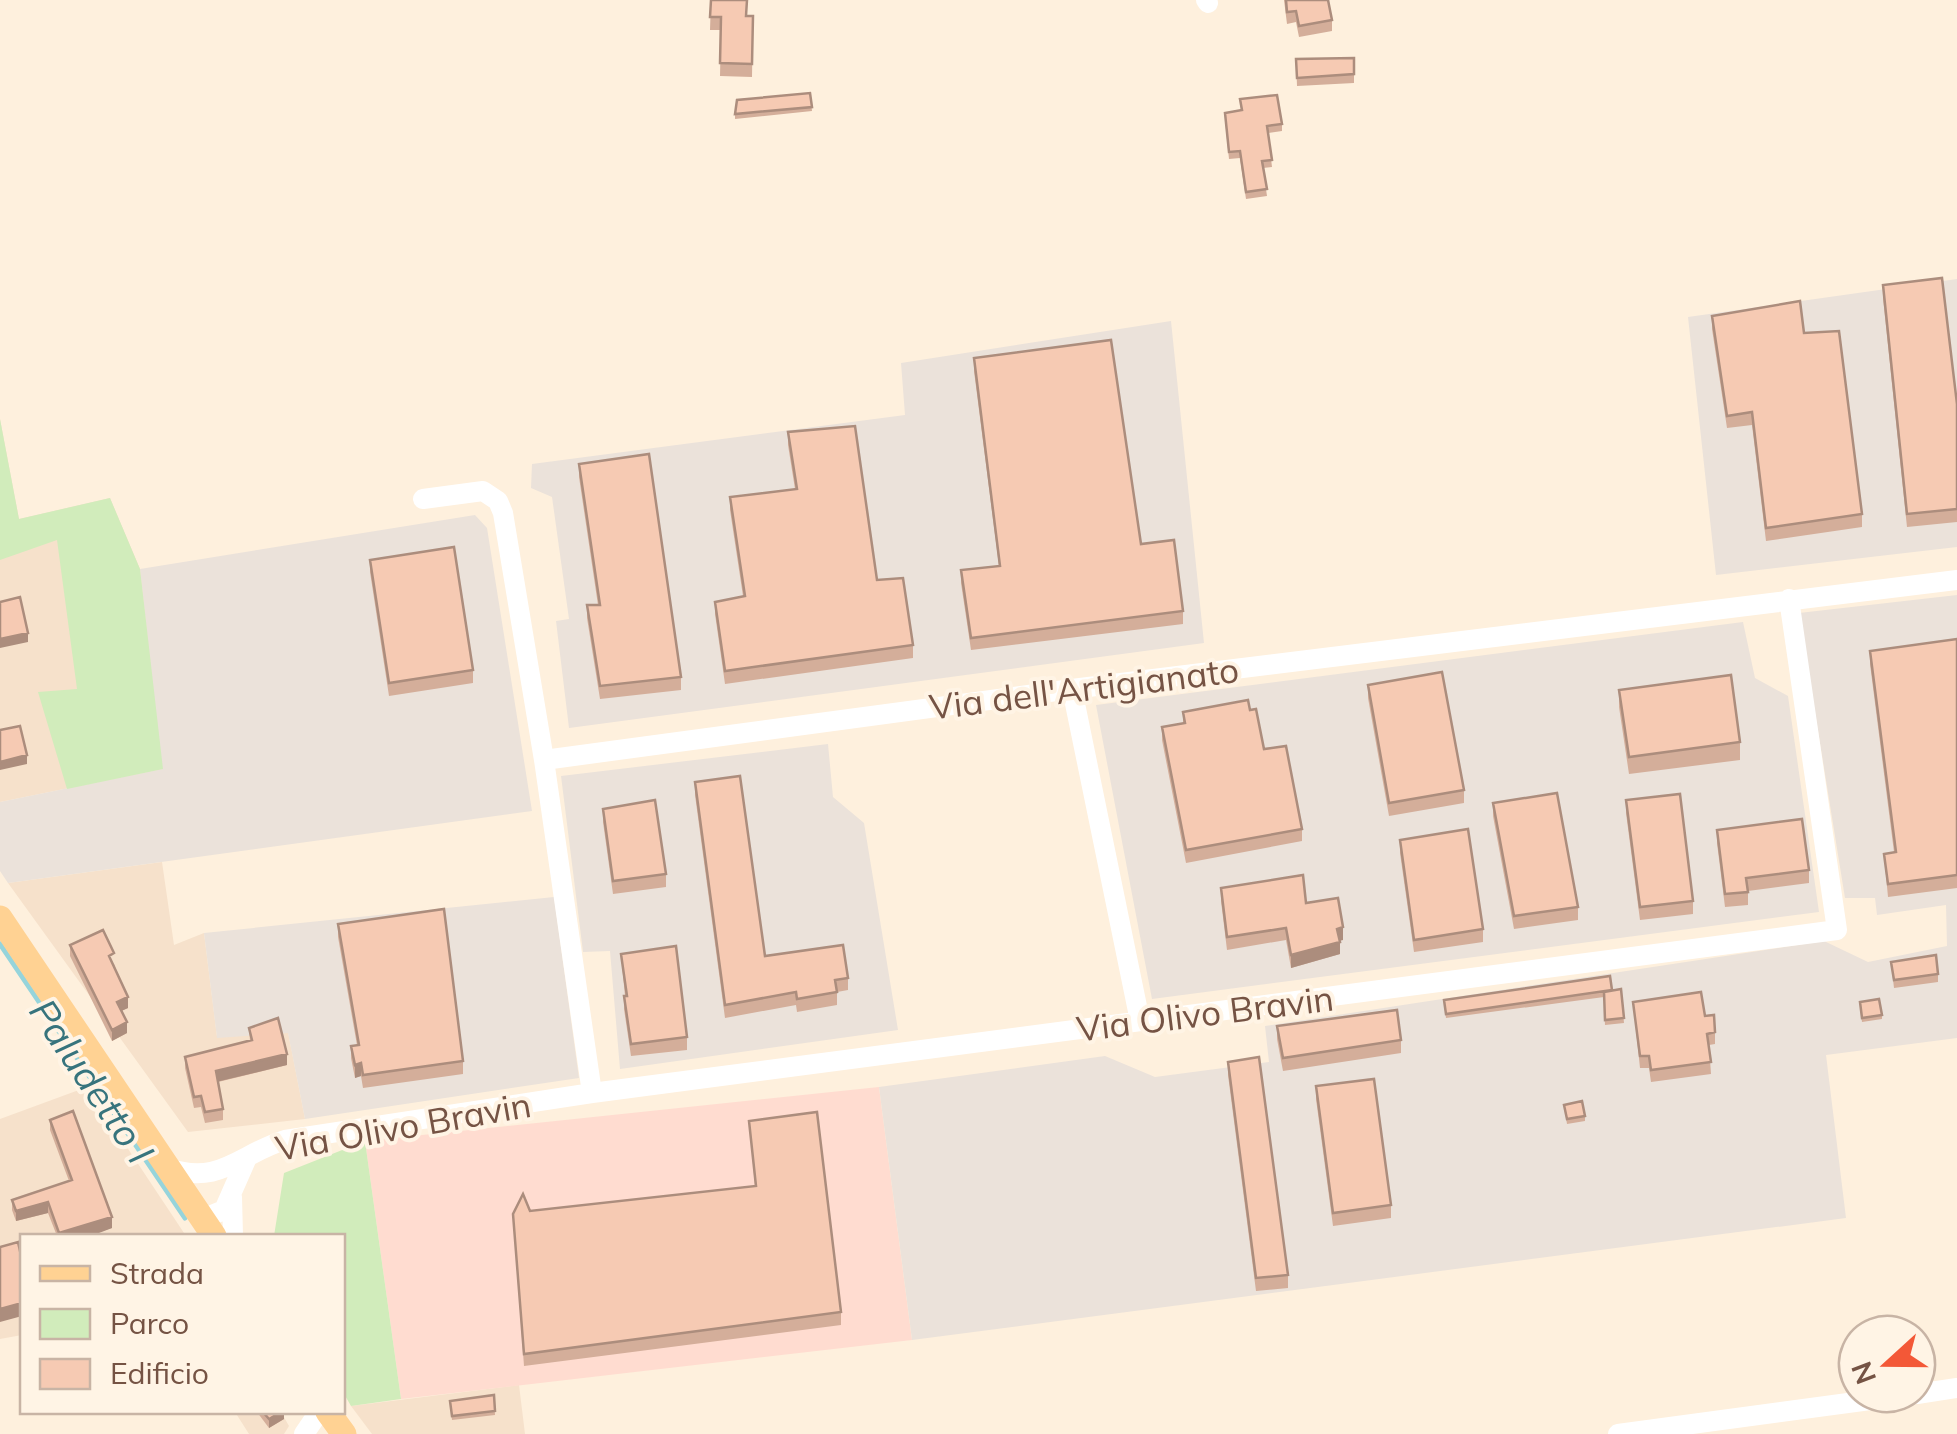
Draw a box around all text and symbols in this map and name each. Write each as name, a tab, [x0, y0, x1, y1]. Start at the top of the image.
street label: Via dell'Artigianato	[927, 647, 1241, 729]
street label: Via Olivo Bravin	[1074, 975, 1336, 1051]
water label: Paludetto I	[19, 989, 165, 1173]
street label: Via Olivo Bravin	[272, 1082, 534, 1170]
legend	[20, 1234, 345, 1414]
text: Strada	[110, 1254, 204, 1292]
text: Parco	[110, 1304, 189, 1342]
north arrow	[1837, 1314, 1937, 1414]
text: Edificio	[110, 1354, 209, 1392]
text: N	[1843, 1357, 1883, 1389]

